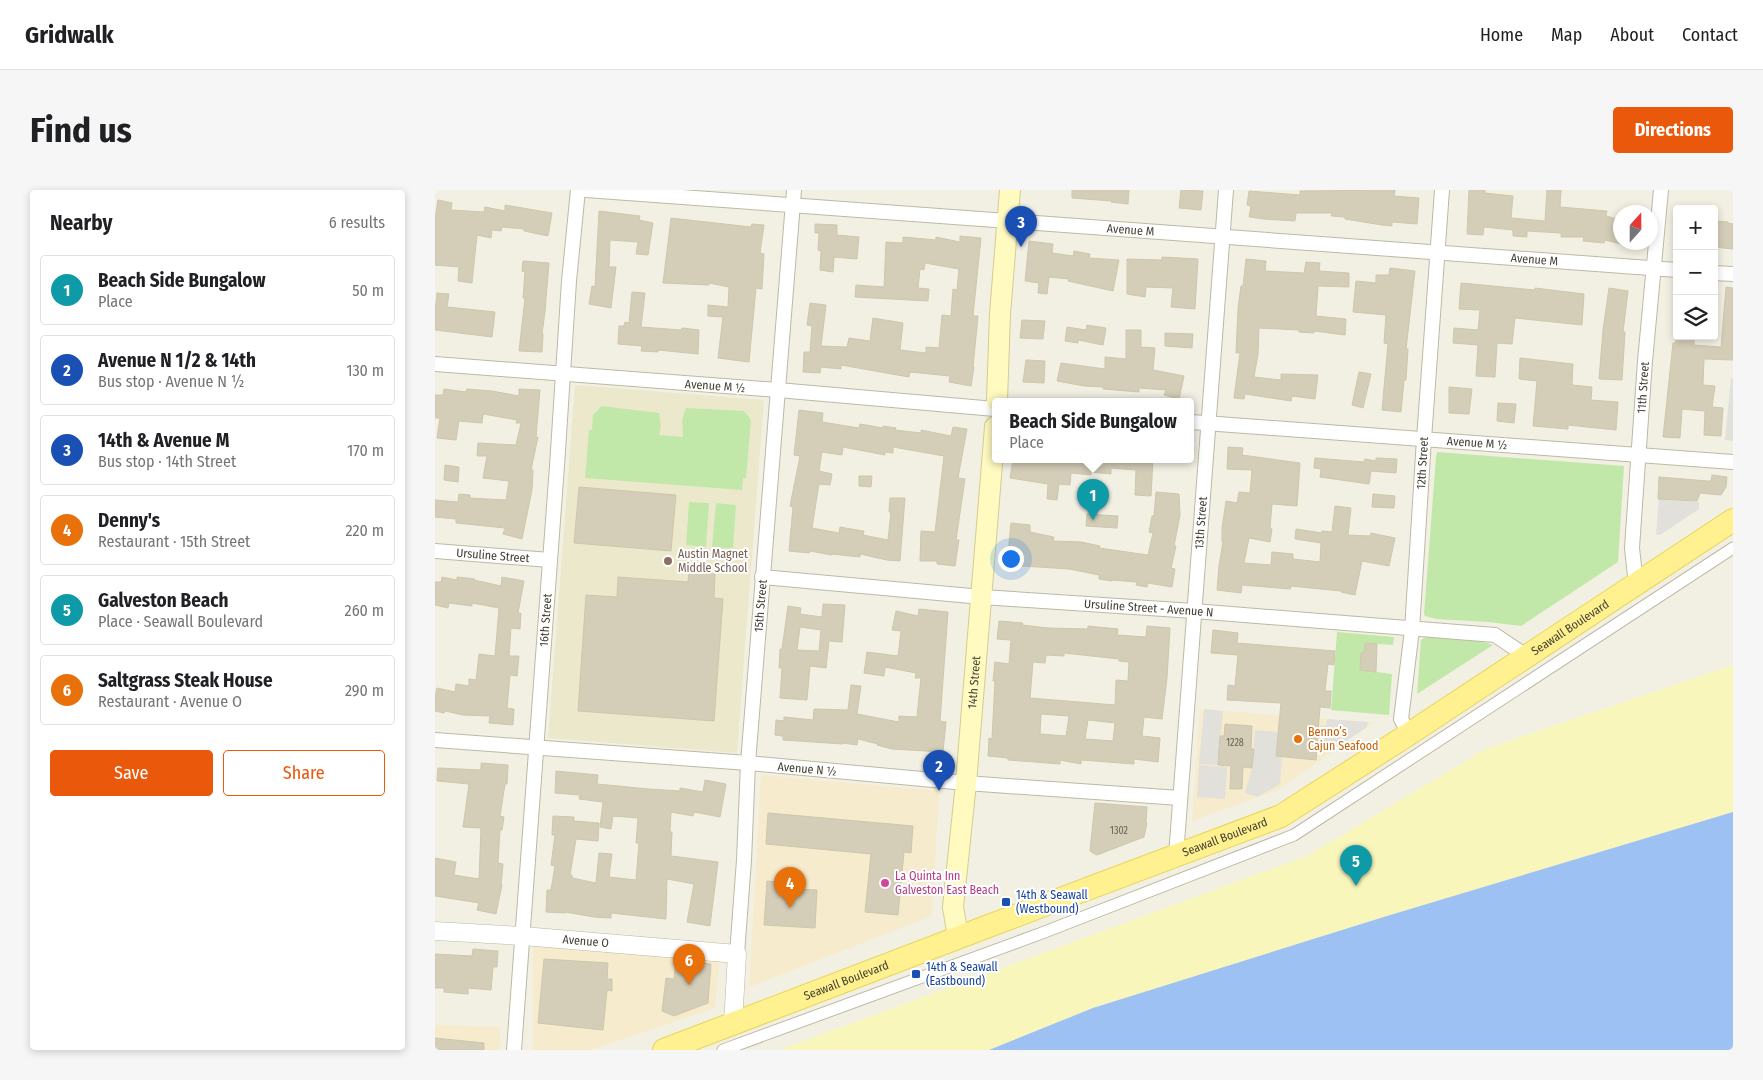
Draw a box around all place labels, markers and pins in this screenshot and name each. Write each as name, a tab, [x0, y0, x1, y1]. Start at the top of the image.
pin: 3	[1005, 206, 1037, 247]
pin: 1	[1077, 479, 1109, 520]
place label: Austin Magnet Middle School	[678, 547, 748, 575]
marker: Austin Magnet Middle School	[662, 555, 674, 567]
place label: Benno’s Cajun Seafood	[1308, 725, 1378, 753]
marker: Benno’s Cajun Seafood	[1292, 733, 1304, 745]
pin: 2	[923, 750, 955, 791]
pin: 5	[1340, 845, 1372, 886]
pin: 4	[774, 867, 806, 908]
place label: La Quinta Inn Galveston East Beach	[895, 869, 999, 897]
marker: La Quinta Inn Galveston East Beach	[879, 877, 891, 889]
place label: 14th & Seawall (Westbound)	[1016, 888, 1088, 916]
marker: 14th & Seawall (Westbound)	[1000, 896, 1012, 908]
pin: 6	[673, 944, 705, 985]
place label: 14th & Seawall (Eastbound)	[926, 960, 998, 988]
marker: 14th & Seawall (Eastbound)	[910, 968, 922, 980]

